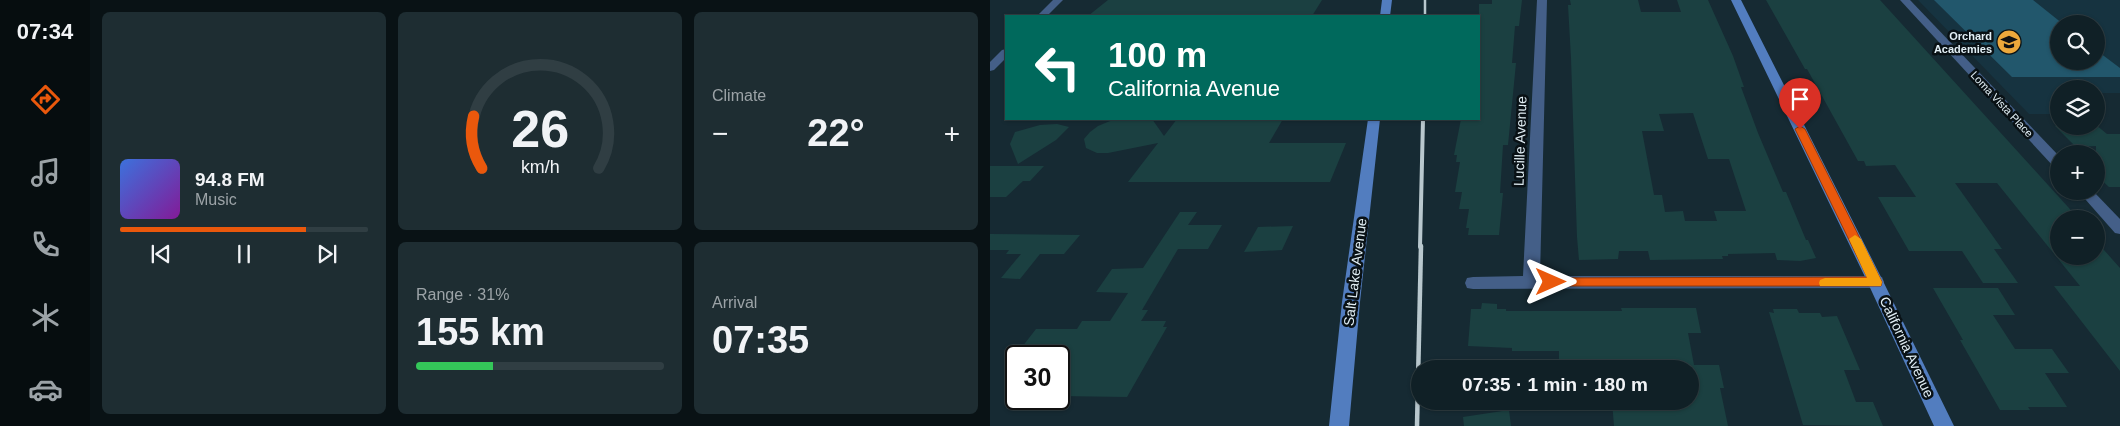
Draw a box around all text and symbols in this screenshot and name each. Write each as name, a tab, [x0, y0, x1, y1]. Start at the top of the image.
map controls	[2050, 15, 2105, 265]
button: search	[2050, 15, 2105, 70]
text: 07:34	[17, 19, 73, 44]
school or university icon: Orchard Academies	[1996, 29, 2022, 55]
place label: Orchard Academies	[1934, 30, 1992, 55]
icon: left	[1025, 35, 1090, 100]
text: 100 m	[1108, 35, 1207, 74]
street label: Loma Vista Place	[1968, 69, 2036, 139]
text: California Avenue	[1108, 76, 1280, 101]
pin	[1779, 78, 1821, 129]
button: layers	[2050, 80, 2105, 135]
icon: directions	[28, 82, 63, 117]
icon: arrive	[1786, 85, 1814, 113]
text: Climate	[712, 87, 766, 104]
street label: Lucille Avenue	[1510, 96, 1530, 186]
text: 26	[511, 100, 569, 158]
text: 22°	[807, 112, 865, 154]
text: −	[712, 118, 728, 149]
text: +	[944, 118, 960, 149]
button: +	[2050, 145, 2105, 200]
icon: music	[28, 155, 63, 190]
text: km/h	[521, 157, 559, 177]
text: 94.8 FM	[195, 169, 265, 190]
text: Music	[195, 191, 237, 208]
button: −	[2050, 210, 2105, 265]
street label: Salt Lake Avenue	[1340, 217, 1370, 327]
icon: phone	[28, 227, 63, 262]
icon: previous	[147, 240, 175, 268]
icon: pause	[230, 240, 258, 268]
icon: next	[313, 240, 341, 268]
position arrow	[1524, 255, 1576, 307]
text: Range · 31%	[416, 286, 509, 303]
text: Arrival	[712, 294, 757, 311]
street label: California Avenue	[1877, 294, 1937, 400]
icon: climate	[28, 300, 63, 335]
text: 155 km	[416, 311, 545, 353]
text: 07:35	[712, 319, 809, 361]
speed limit sign: 30	[1005, 345, 1070, 410]
icon: car	[28, 372, 63, 407]
text: 07:35 · 1 min · 180 m	[1462, 374, 1648, 395]

